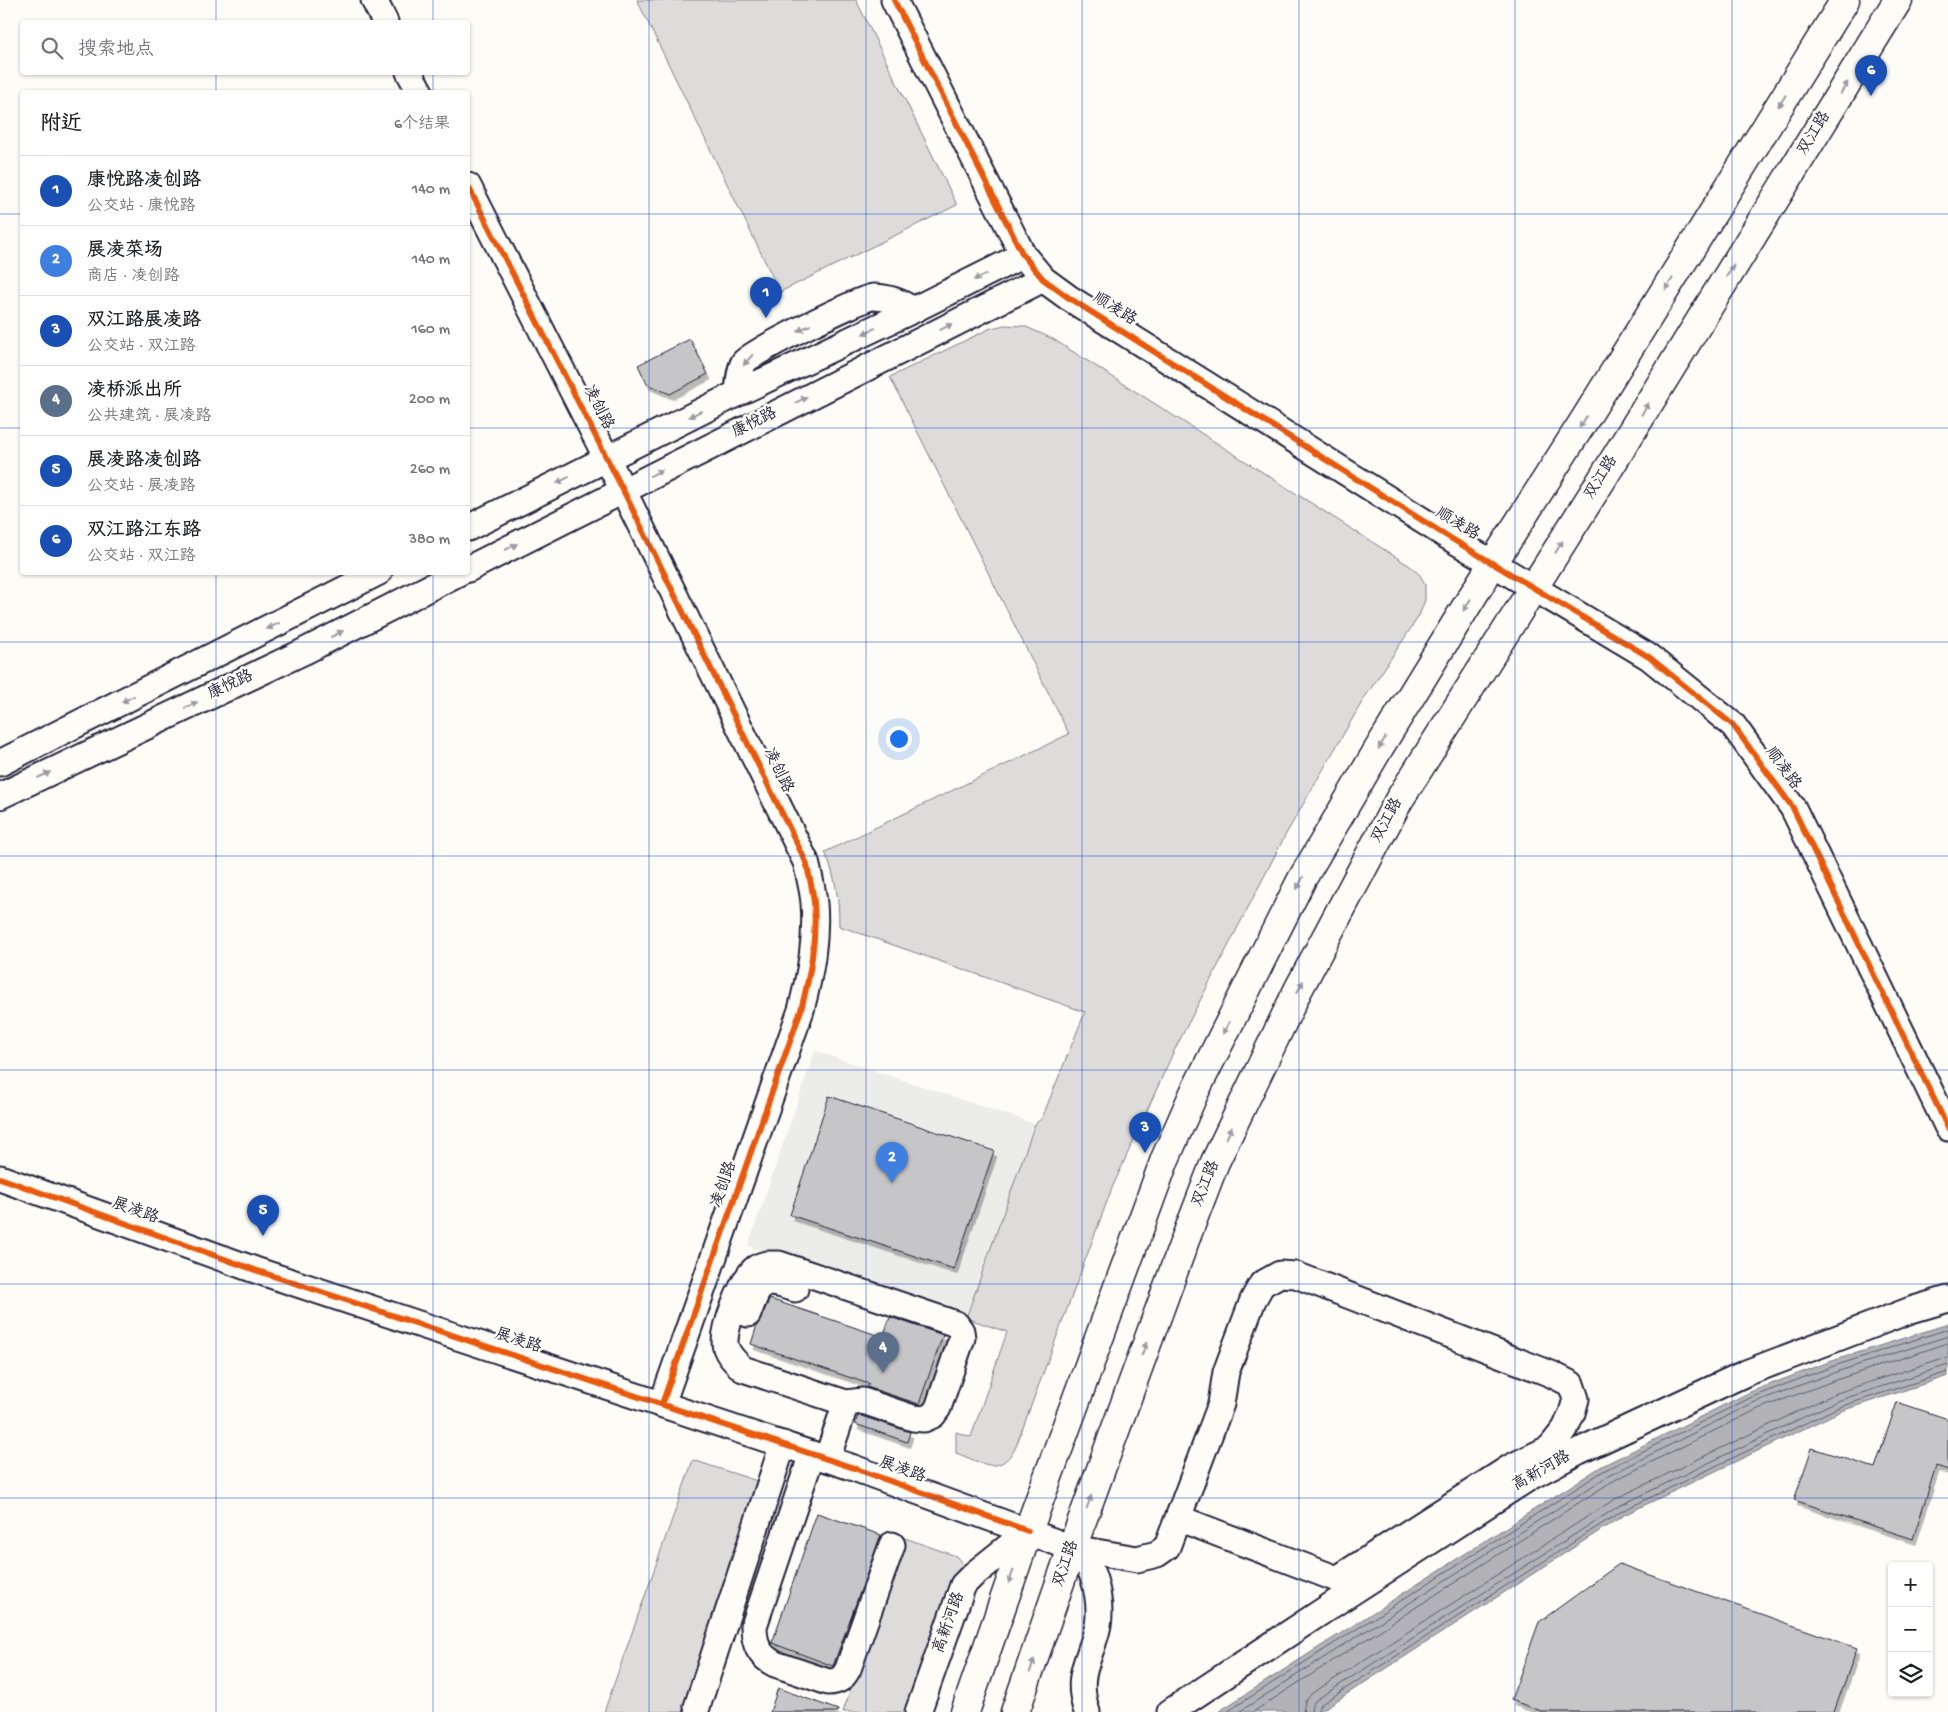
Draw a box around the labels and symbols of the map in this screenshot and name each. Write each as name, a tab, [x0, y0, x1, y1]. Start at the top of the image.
pin: 6	[1855, 55, 1887, 96]
one-way arrow	[1839, 82, 1848, 95]
one-way arrow	[1777, 94, 1786, 107]
street label: 双江路	[1793, 108, 1836, 159]
one-way arrow	[1726, 264, 1735, 277]
one-way arrow	[972, 273, 987, 281]
pin: 1	[750, 277, 782, 318]
one-way arrow	[1664, 277, 1673, 290]
street label: 顺凌路	[1089, 288, 1140, 331]
one-way arrow	[939, 323, 954, 332]
one-way arrow	[797, 324, 811, 332]
one-way arrow	[862, 327, 876, 335]
one-way arrow	[742, 353, 754, 365]
street label: 凌创路	[578, 381, 618, 434]
one-way arrow	[794, 396, 808, 404]
street label: 康悦路	[728, 403, 781, 443]
one-way arrow	[1640, 403, 1649, 416]
one-way arrow	[687, 410, 702, 418]
one-way arrow	[1579, 415, 1588, 428]
street label: 双江路	[1580, 452, 1623, 503]
one-way arrow	[649, 469, 663, 477]
one-way arrow	[556, 476, 570, 484]
street label: 顺凌路	[1432, 503, 1484, 546]
one-way arrow	[1554, 540, 1564, 554]
one-way arrow	[504, 543, 518, 551]
one-way arrow	[1463, 598, 1472, 611]
one-way arrow	[266, 622, 280, 630]
one-way arrow	[330, 630, 344, 638]
street label: 康悦路	[204, 665, 257, 705]
one-way arrow	[121, 695, 135, 703]
one-way arrow	[184, 701, 198, 709]
your location	[886, 726, 912, 752]
one-way arrow	[1378, 737, 1387, 750]
street label: 顺凌路	[1760, 743, 1805, 794]
street label: 凌创路	[758, 744, 798, 797]
one-way arrow	[37, 771, 51, 779]
street label: 双江路	[1367, 794, 1408, 847]
one-way arrow	[1296, 876, 1304, 890]
one-way arrow	[1296, 980, 1304, 994]
one-way arrow	[1222, 1021, 1230, 1035]
pin: 3	[1129, 1112, 1161, 1153]
one-way arrow	[1225, 1126, 1233, 1140]
pin: 2	[876, 1142, 908, 1183]
street label: 双江路	[1187, 1157, 1225, 1210]
street label: 凌创路	[706, 1159, 742, 1211]
street label: 展凌路	[109, 1193, 161, 1229]
pin: 5	[247, 1195, 279, 1236]
street label: 展凌路	[492, 1324, 544, 1358]
pin: 4	[867, 1332, 899, 1373]
one-way arrow	[1141, 1342, 1148, 1357]
street label: 高新河路	[1509, 1446, 1574, 1496]
street label: 展凌路	[876, 1452, 928, 1488]
one-way arrow	[1085, 1494, 1093, 1509]
street label: 双江路	[1048, 1538, 1084, 1590]
one-way arrow	[1007, 1570, 1014, 1585]
street label: 高新河路	[928, 1589, 970, 1656]
one-way arrow	[1028, 1658, 1036, 1673]

